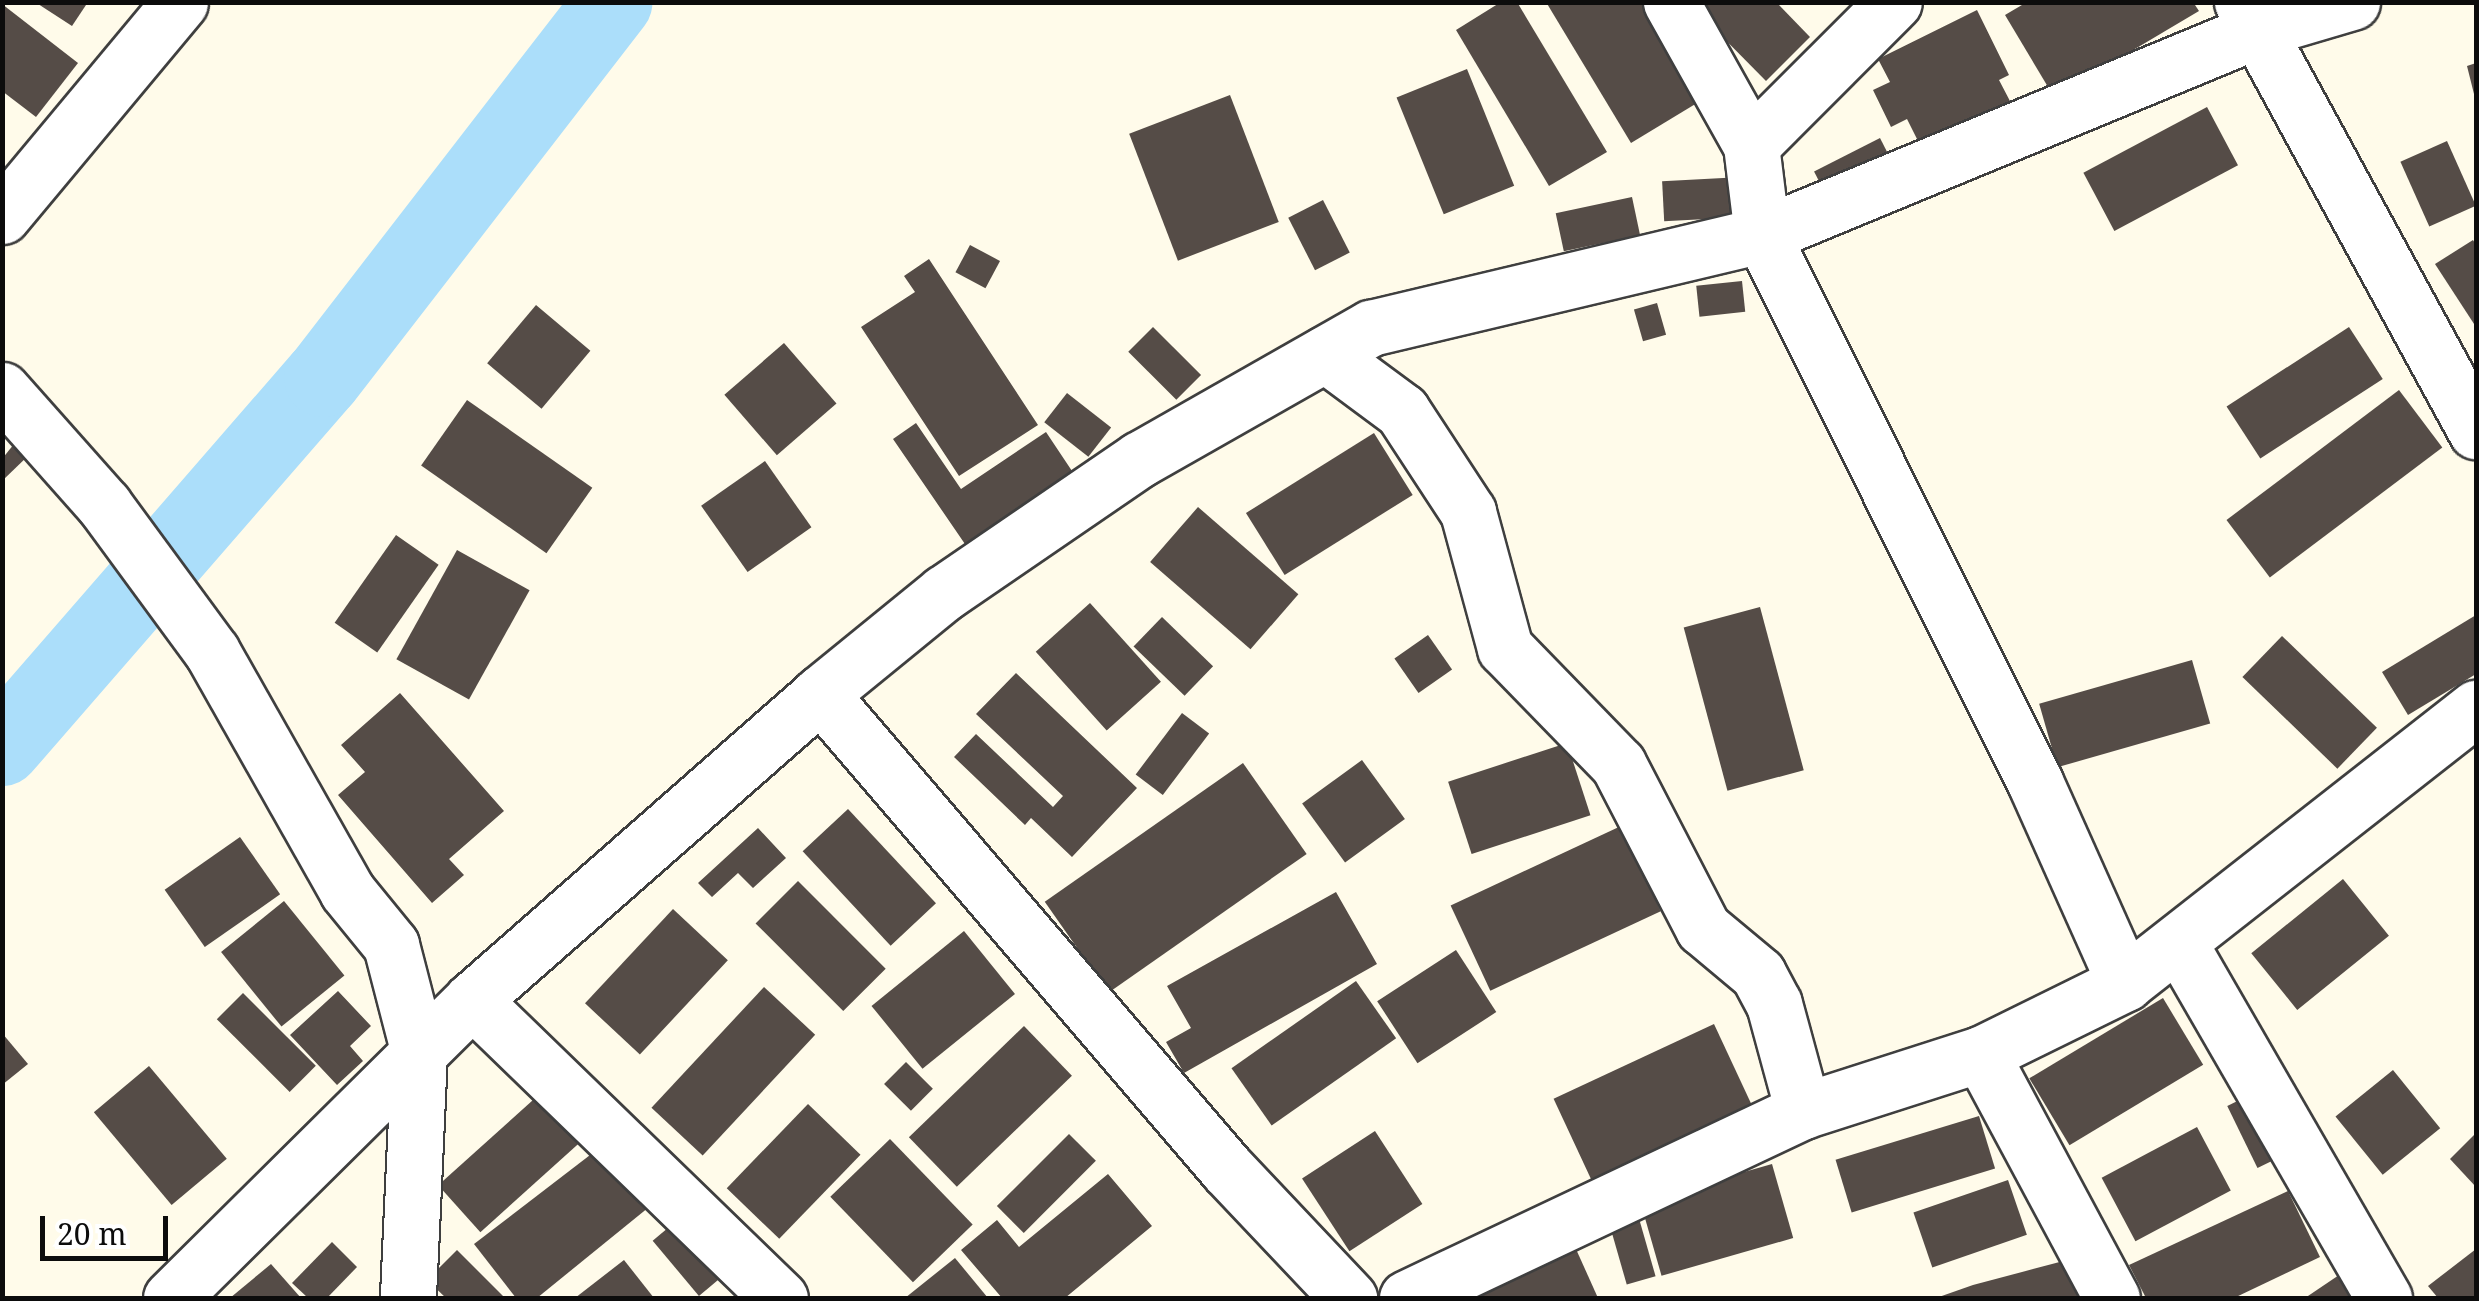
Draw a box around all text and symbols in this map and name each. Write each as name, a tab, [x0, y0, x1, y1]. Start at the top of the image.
scale bar	[45, 1196, 172, 1258]
text: 20 m	[57, 1213, 127, 1254]

